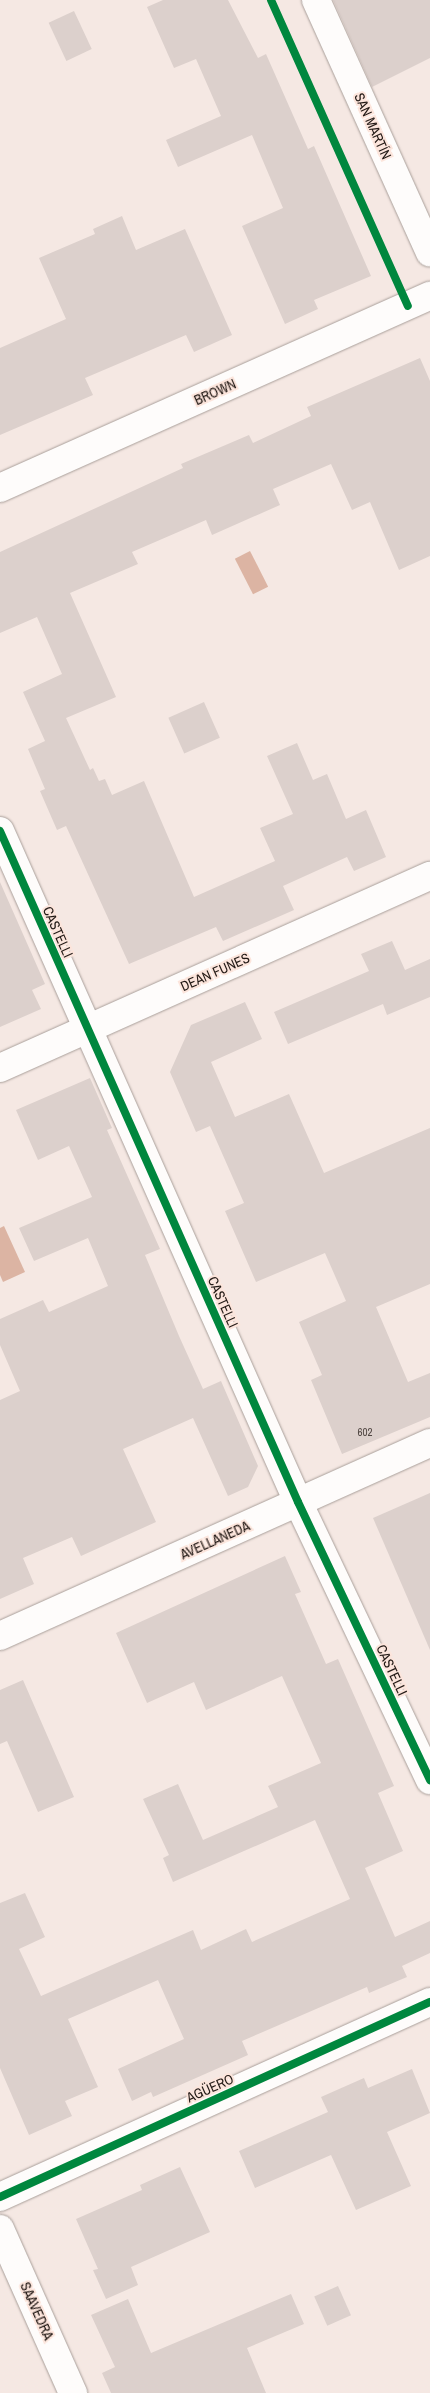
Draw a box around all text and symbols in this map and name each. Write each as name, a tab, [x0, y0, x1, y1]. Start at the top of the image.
street label: SAN MARTÍN	[351, 90, 395, 162]
street label: BROWN	[191, 375, 239, 409]
street label: CASTELLI	[39, 904, 77, 960]
street label: DEAN FUNES	[178, 949, 252, 995]
street label: CASTELLI	[204, 1274, 242, 1330]
house number: 602	[357, 1425, 373, 1439]
street label: AVELLANEDA	[178, 1517, 252, 1563]
street label: CASTELLI	[373, 1642, 411, 1698]
street label: AGÜERO	[184, 2070, 236, 2106]
street label: SAAVEDRA	[17, 2279, 57, 2343]

